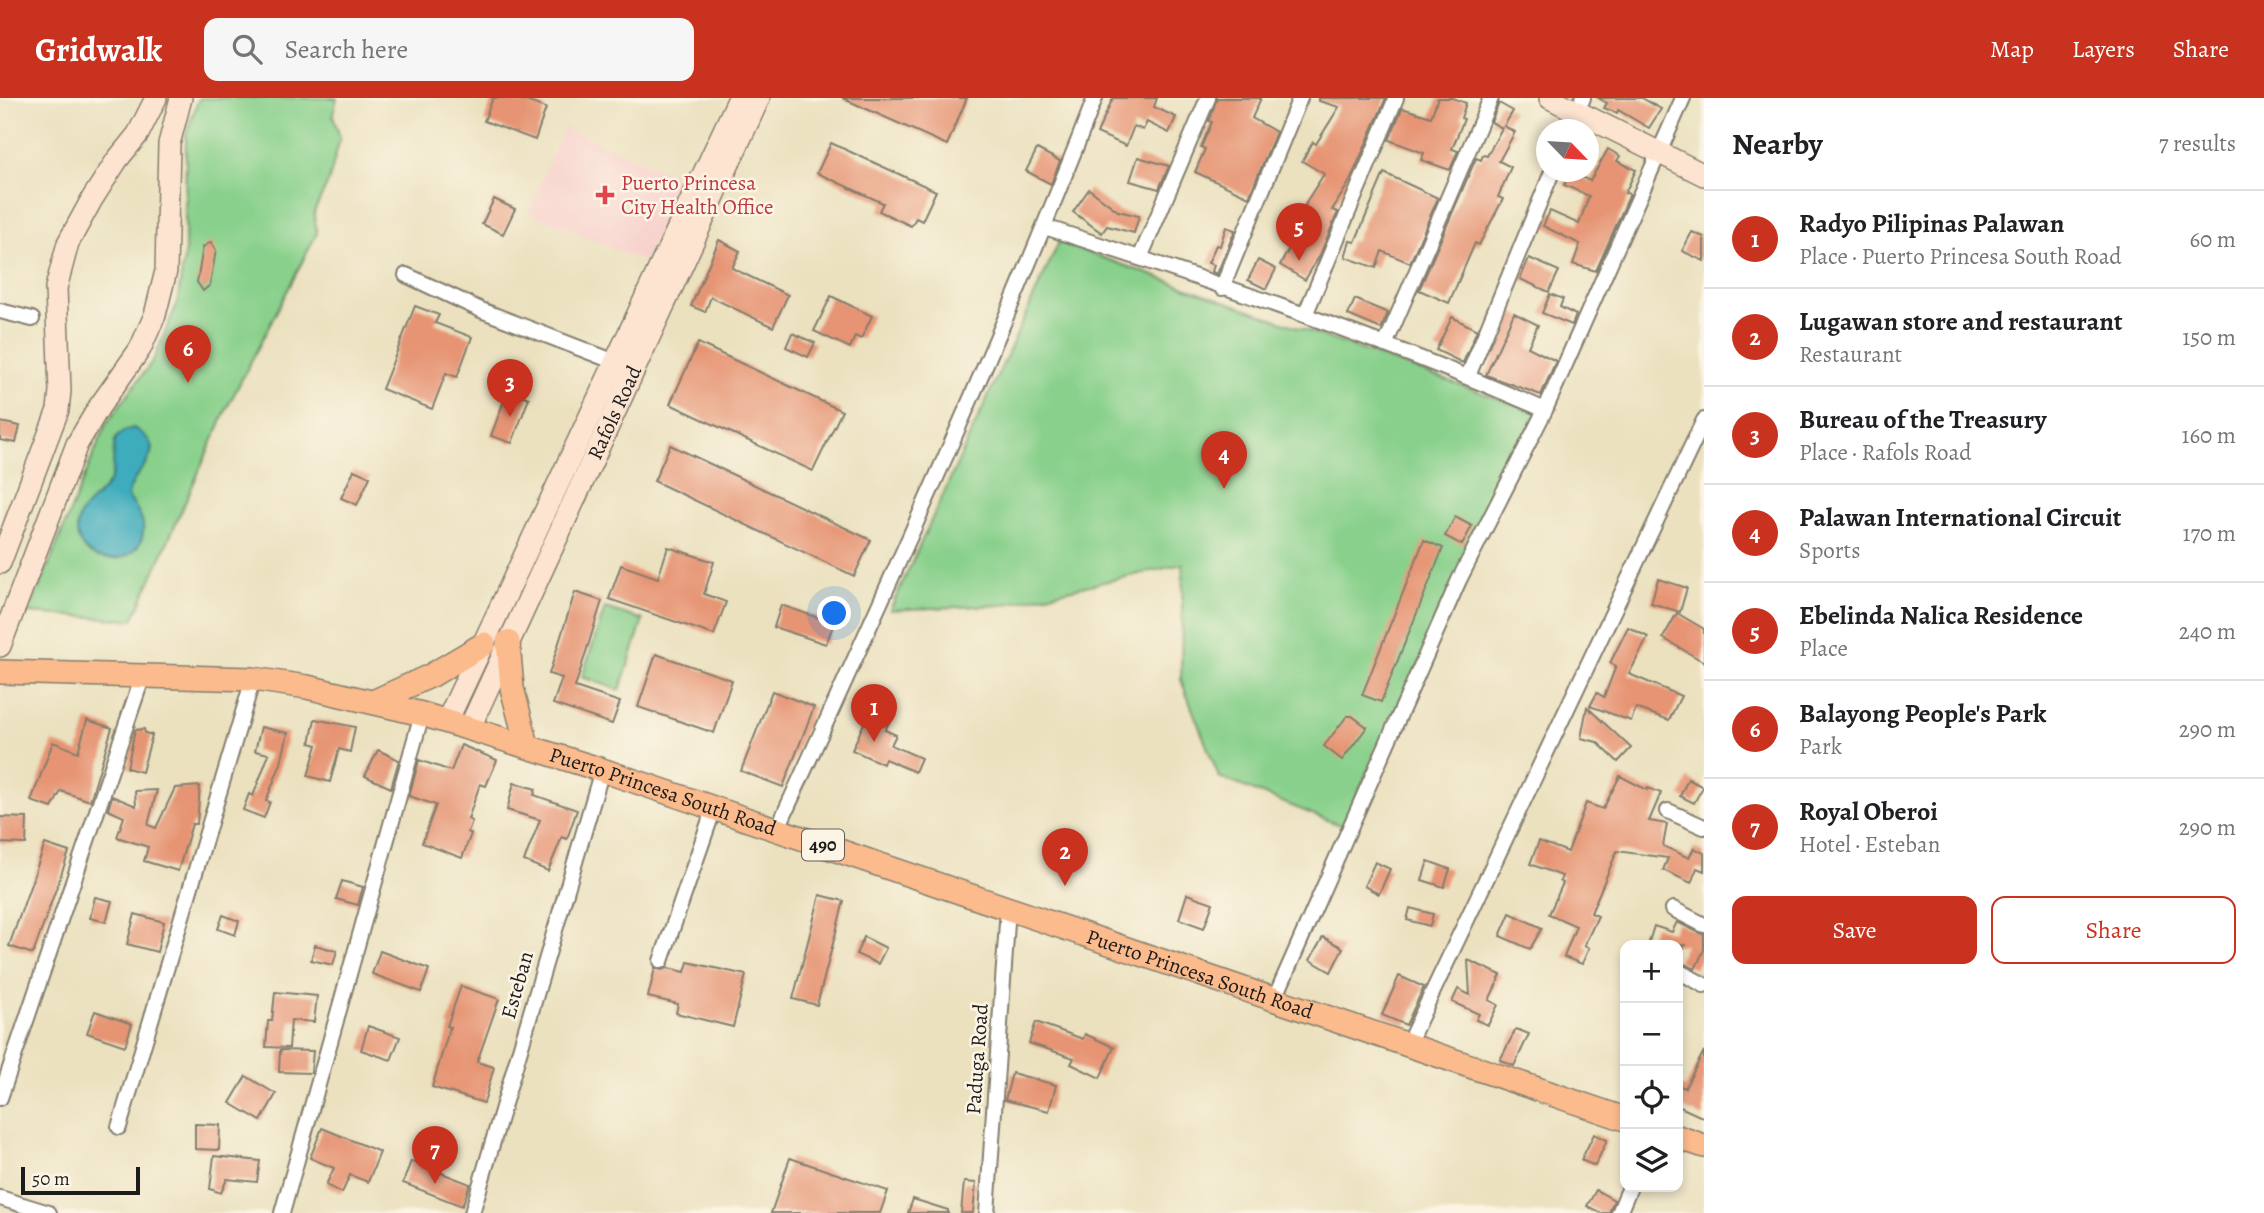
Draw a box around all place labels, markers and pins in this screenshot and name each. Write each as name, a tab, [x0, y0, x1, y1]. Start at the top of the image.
place label: Puerto Princesa City Health Office	[621, 169, 773, 221]
marker: Puerto Princesa City Health Office	[595, 185, 615, 205]
pin: 5	[1276, 203, 1322, 261]
pin: 6	[165, 325, 211, 383]
pin: 3	[487, 359, 533, 417]
pin: 4	[1201, 431, 1247, 489]
pin: 1	[851, 684, 897, 742]
pin: 2	[1042, 828, 1088, 886]
pin: 7	[412, 1126, 458, 1184]

